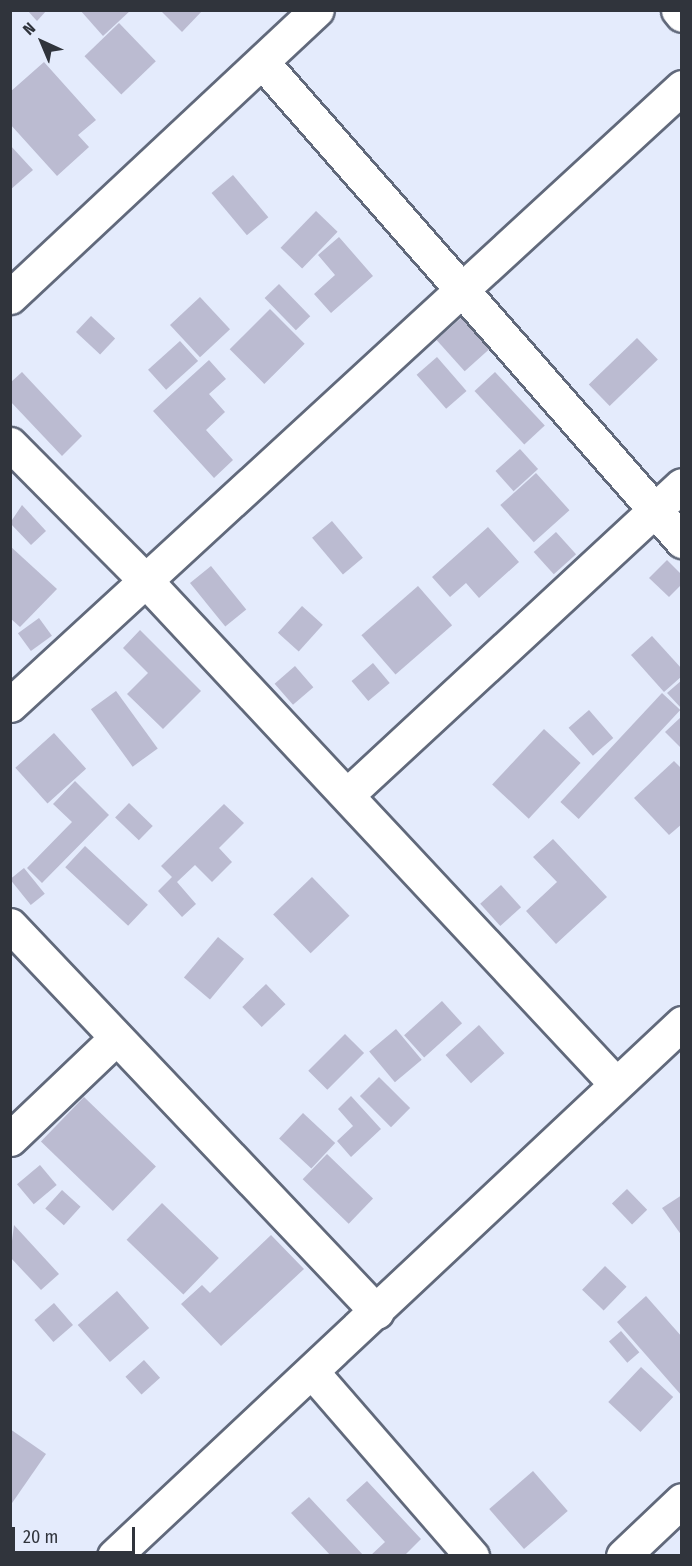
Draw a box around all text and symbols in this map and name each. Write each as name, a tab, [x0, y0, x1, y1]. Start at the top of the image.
north arrow	[12, 12, 72, 72]
text: N	[19, 19, 39, 39]
scale bar	[15, 1515, 138, 1553]
text: 20 m	[23, 1526, 58, 1548]

